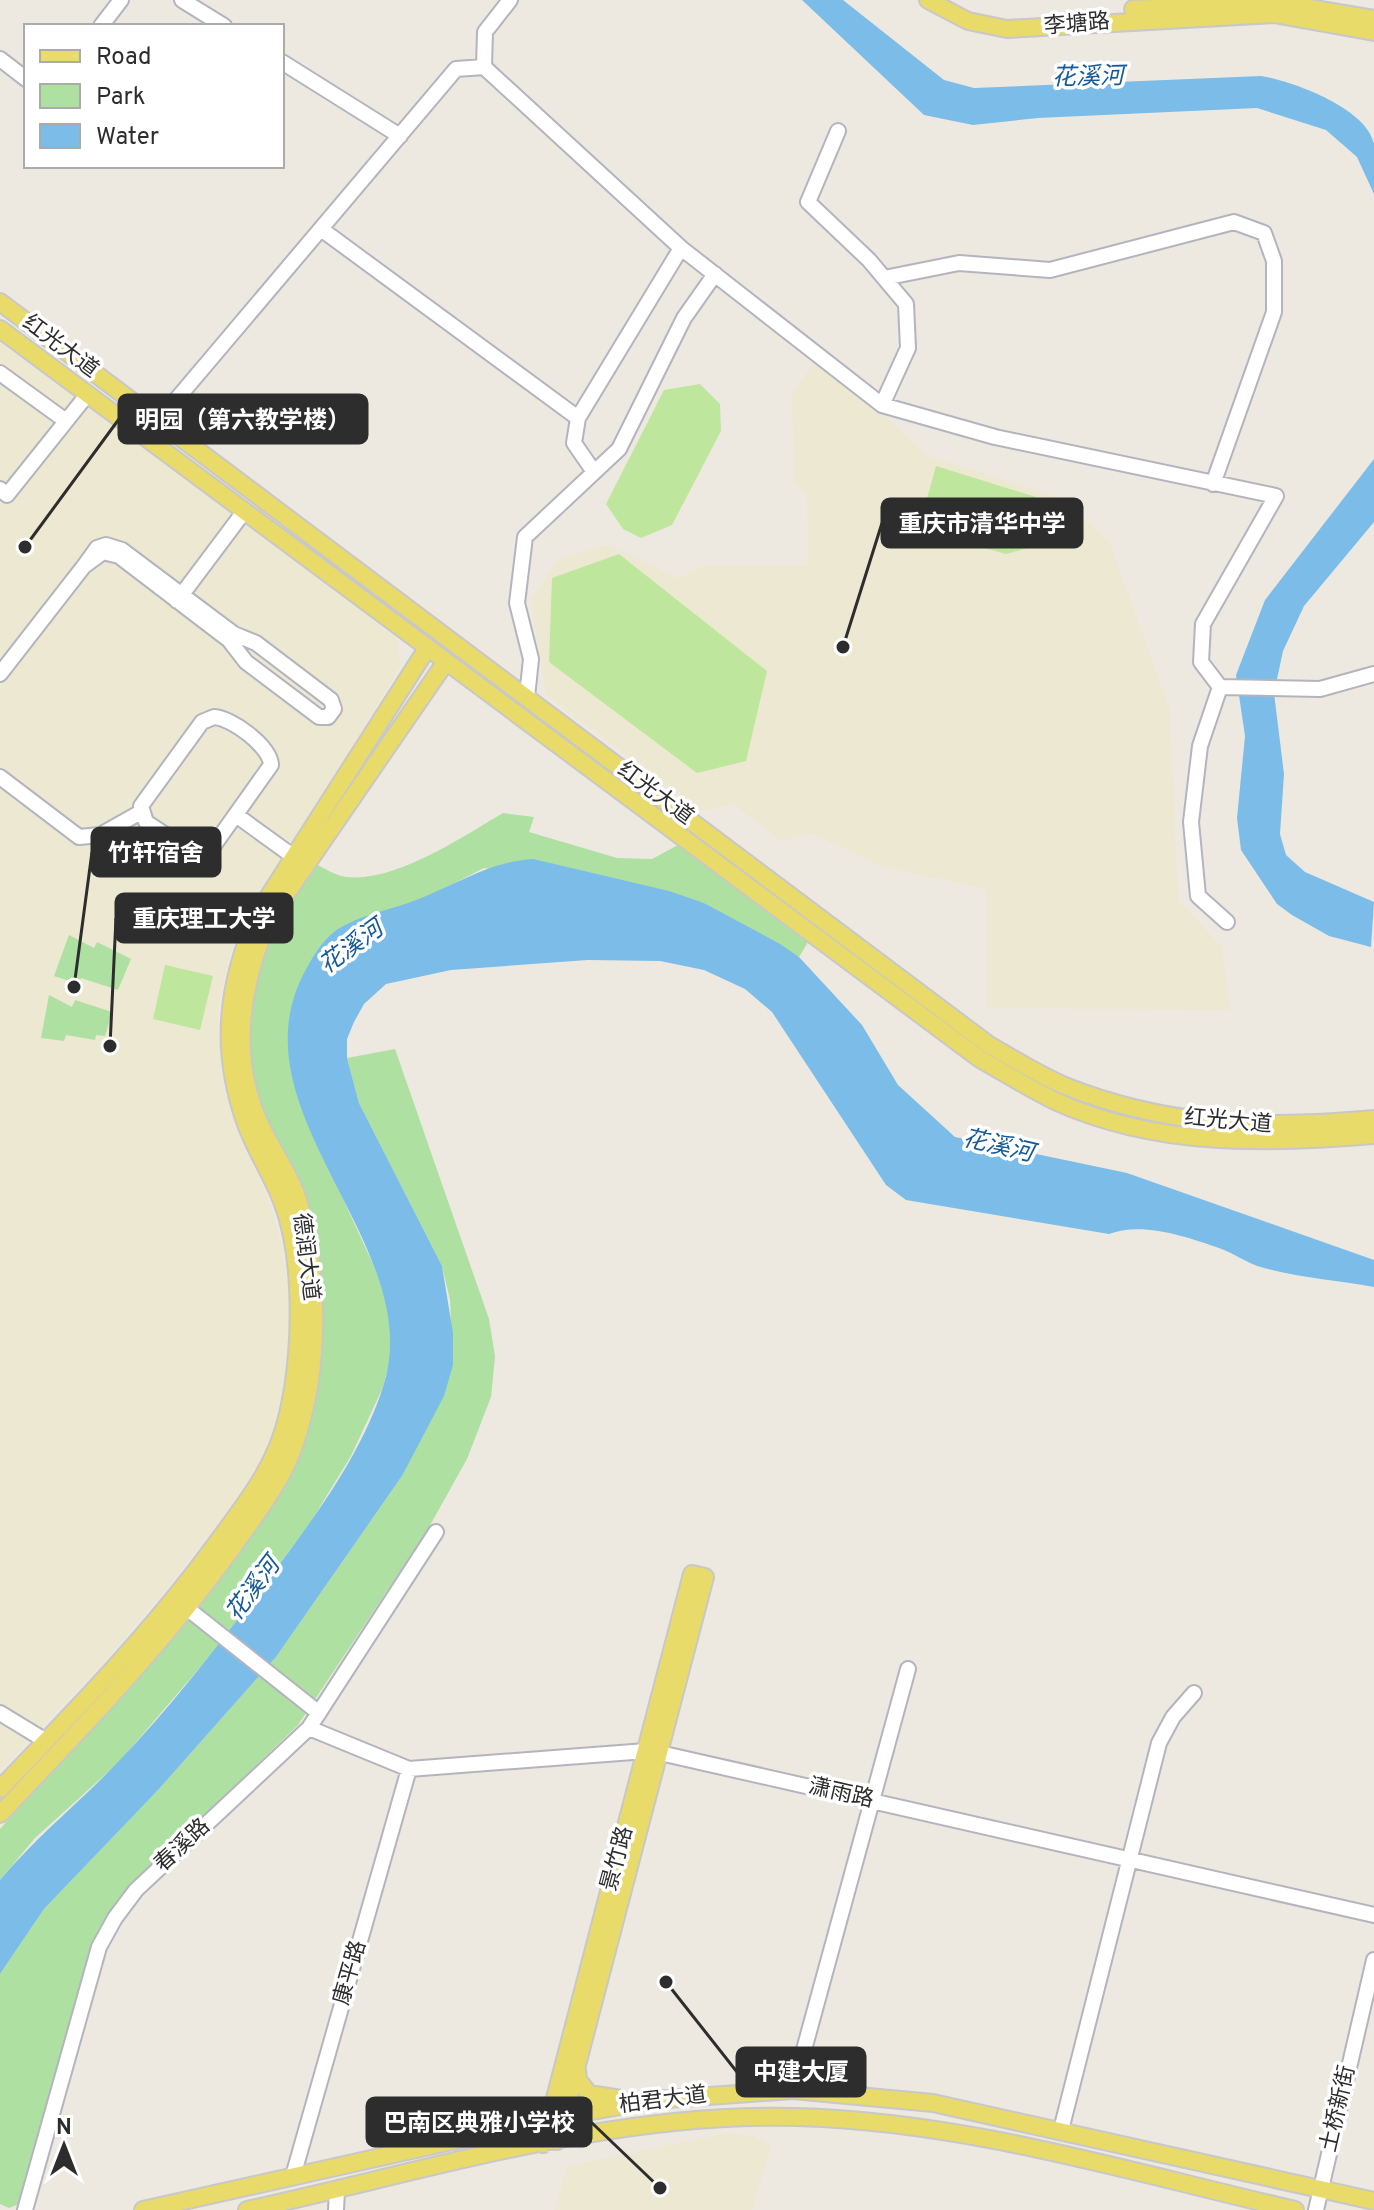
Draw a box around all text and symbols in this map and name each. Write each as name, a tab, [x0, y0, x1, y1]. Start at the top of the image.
street label: 李塘路	[1043, 9, 1111, 41]
legend	[24, 24, 284, 168]
text: Road	[96, 43, 152, 73]
water label: 花溪河	[1052, 62, 1128, 94]
text: Park	[96, 83, 146, 113]
text: Water	[96, 123, 159, 153]
street label: 红光大道	[17, 310, 103, 384]
callout: 明园（第六教学楼）	[119, 395, 367, 443]
text: 明园（第六教学楼）	[135, 407, 351, 437]
callout: 重庆市清华中学	[882, 499, 1082, 547]
text: 重庆市清华中学	[898, 511, 1066, 541]
street label: 红光大道	[612, 757, 698, 831]
callout: 竹轩宿舍	[92, 828, 220, 876]
text: 竹轩宿舍	[108, 840, 204, 870]
callout: 重庆理工大学	[116, 894, 292, 942]
text: 重庆理工大学	[132, 906, 276, 936]
water label: 花溪河	[314, 912, 393, 981]
street label: 红光大道	[1183, 1105, 1273, 1139]
water label: 花溪河	[960, 1124, 1040, 1171]
street label: 德润大道	[286, 1212, 324, 1302]
water label: 花溪河	[220, 1549, 290, 1628]
street label: 潇雨路	[806, 1773, 876, 1815]
street label: 春溪路	[150, 1814, 216, 1878]
street label: 景竹路	[596, 1824, 640, 1894]
street label: 康平路	[329, 1938, 373, 2008]
callout: 中建大厦	[737, 2048, 865, 2096]
text: 中建大厦	[753, 2059, 849, 2089]
street label: 土桥新街	[1316, 2063, 1362, 2155]
street label: 柏君大道	[618, 2082, 708, 2120]
callout: 巴南区典雅小学校	[367, 2098, 591, 2146]
north arrow	[24, 2106, 104, 2186]
text: 巴南区典雅小学校	[383, 2110, 575, 2140]
text: N	[56, 2115, 72, 2142]

